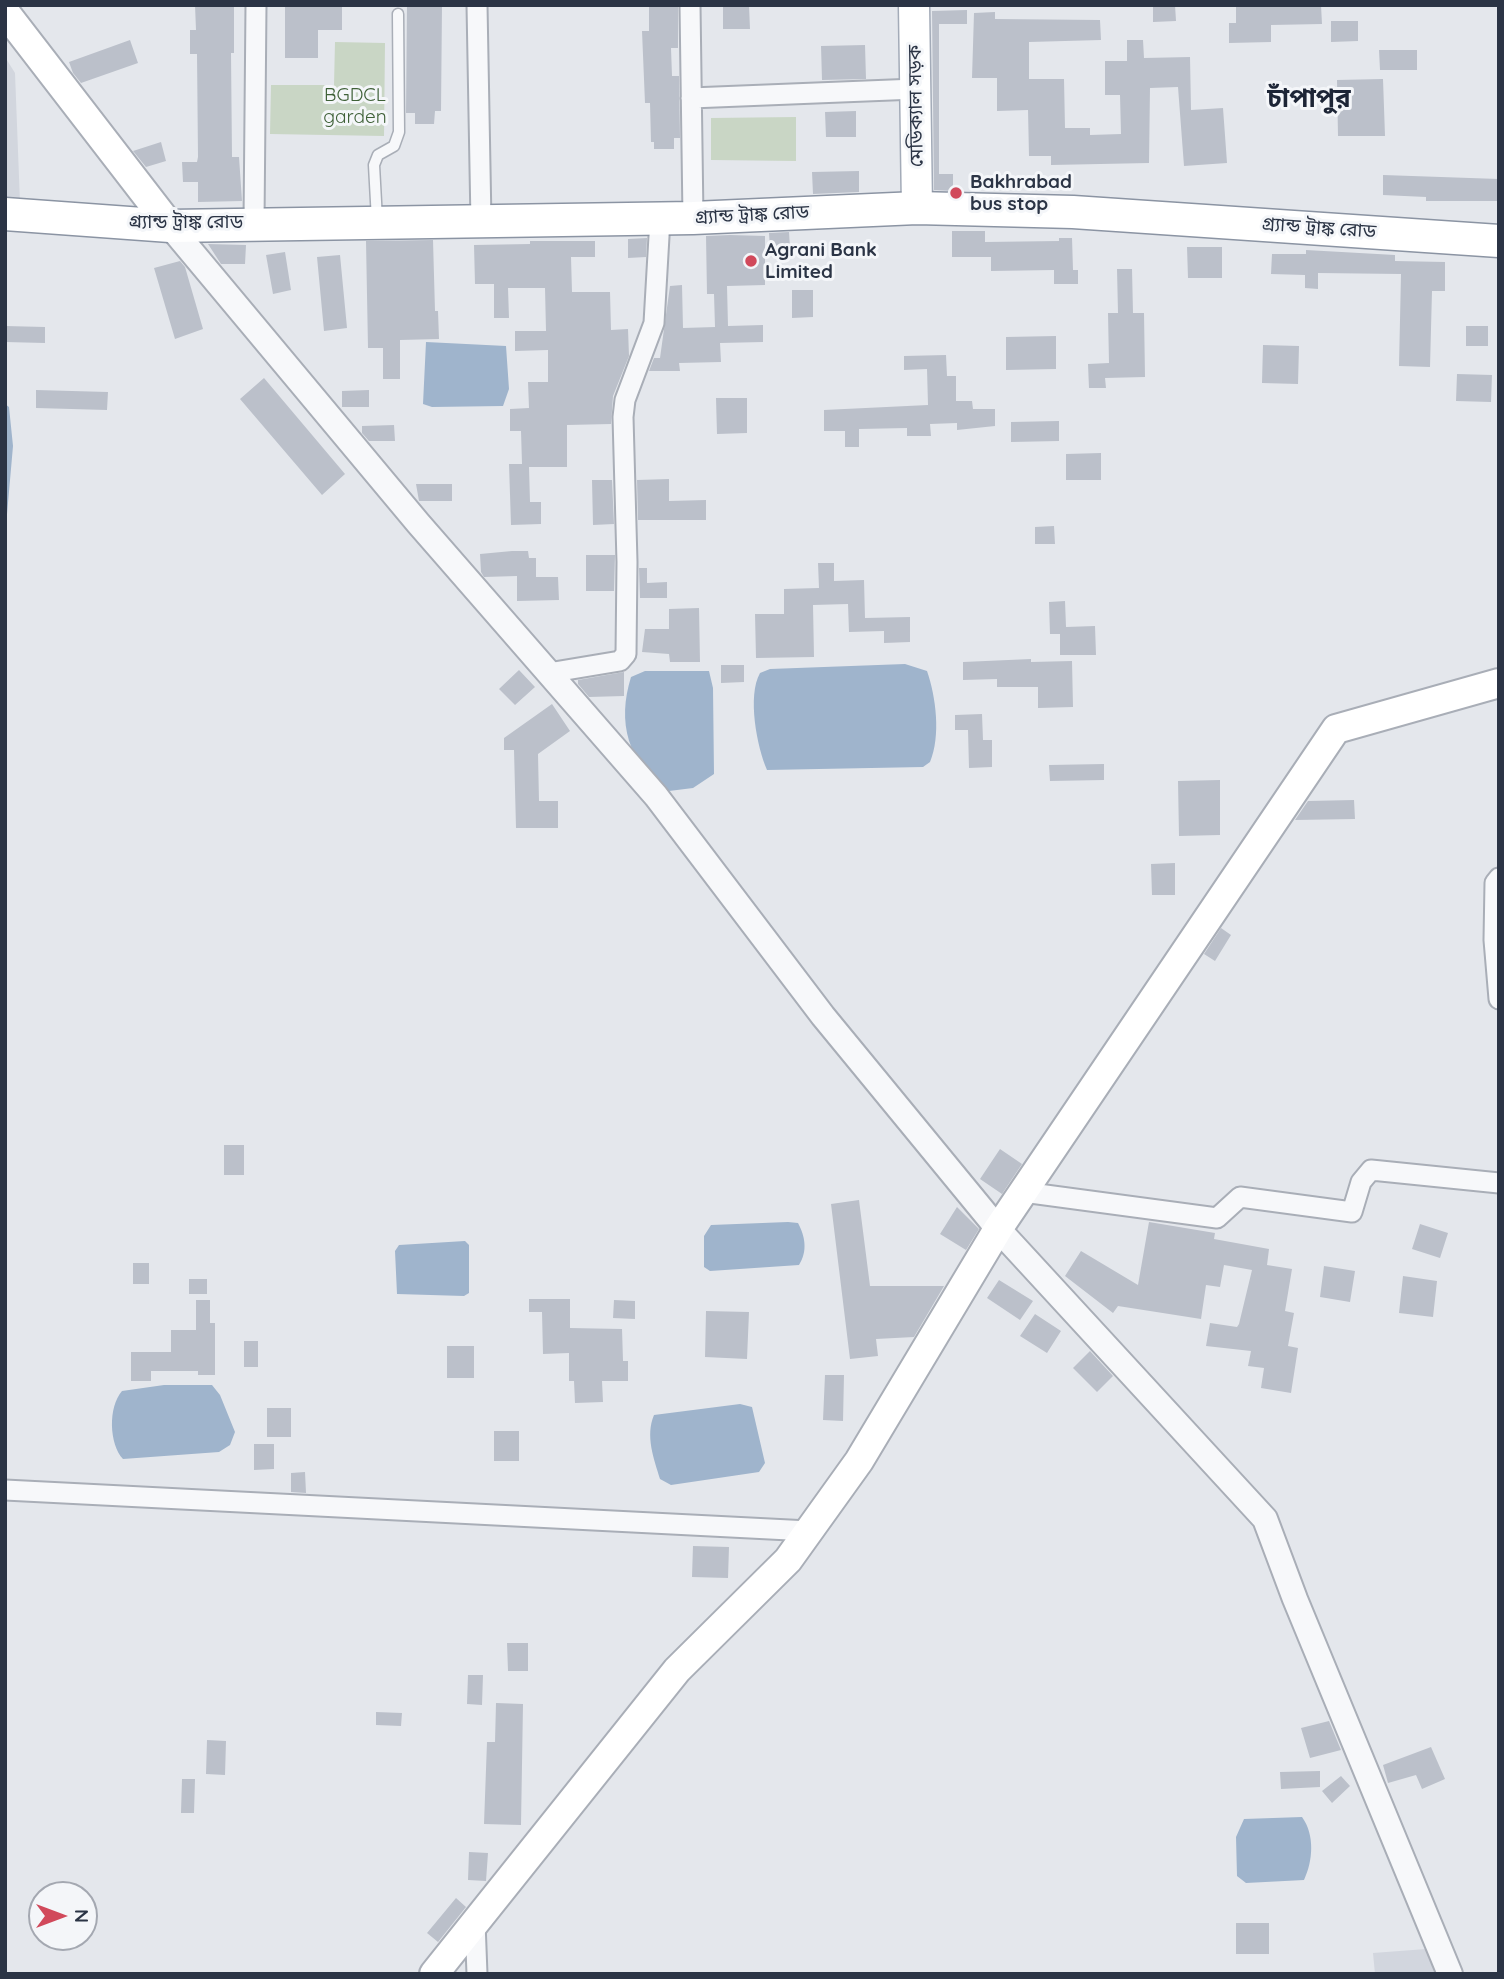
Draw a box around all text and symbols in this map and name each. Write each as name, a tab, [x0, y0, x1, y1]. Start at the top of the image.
street label: মেডিক্যাল সড়ক	[904, 45, 928, 167]
district label: চাঁপাপুর	[1267, 83, 1351, 115]
park label: BGDCL garden	[323, 84, 387, 128]
place label: Bakhrabad bus stop	[970, 171, 1072, 215]
marker: Bakhrabad bus stop	[948, 185, 964, 201]
street label: গ্র্যান্ড ট্রাঙ্ক রোড	[694, 201, 810, 229]
street label: গ্র্যান্ড ট্রাঙ্ক রোড	[129, 211, 243, 233]
street label: গ্র্যান্ড ট্রাঙ্ক রোড	[1261, 213, 1377, 243]
place label: Agrani Bank Limited	[765, 239, 877, 283]
marker: Agrani Bank Limited	[743, 253, 759, 269]
north arrow	[28, 1881, 98, 1951]
text: N	[70, 1909, 94, 1923]

